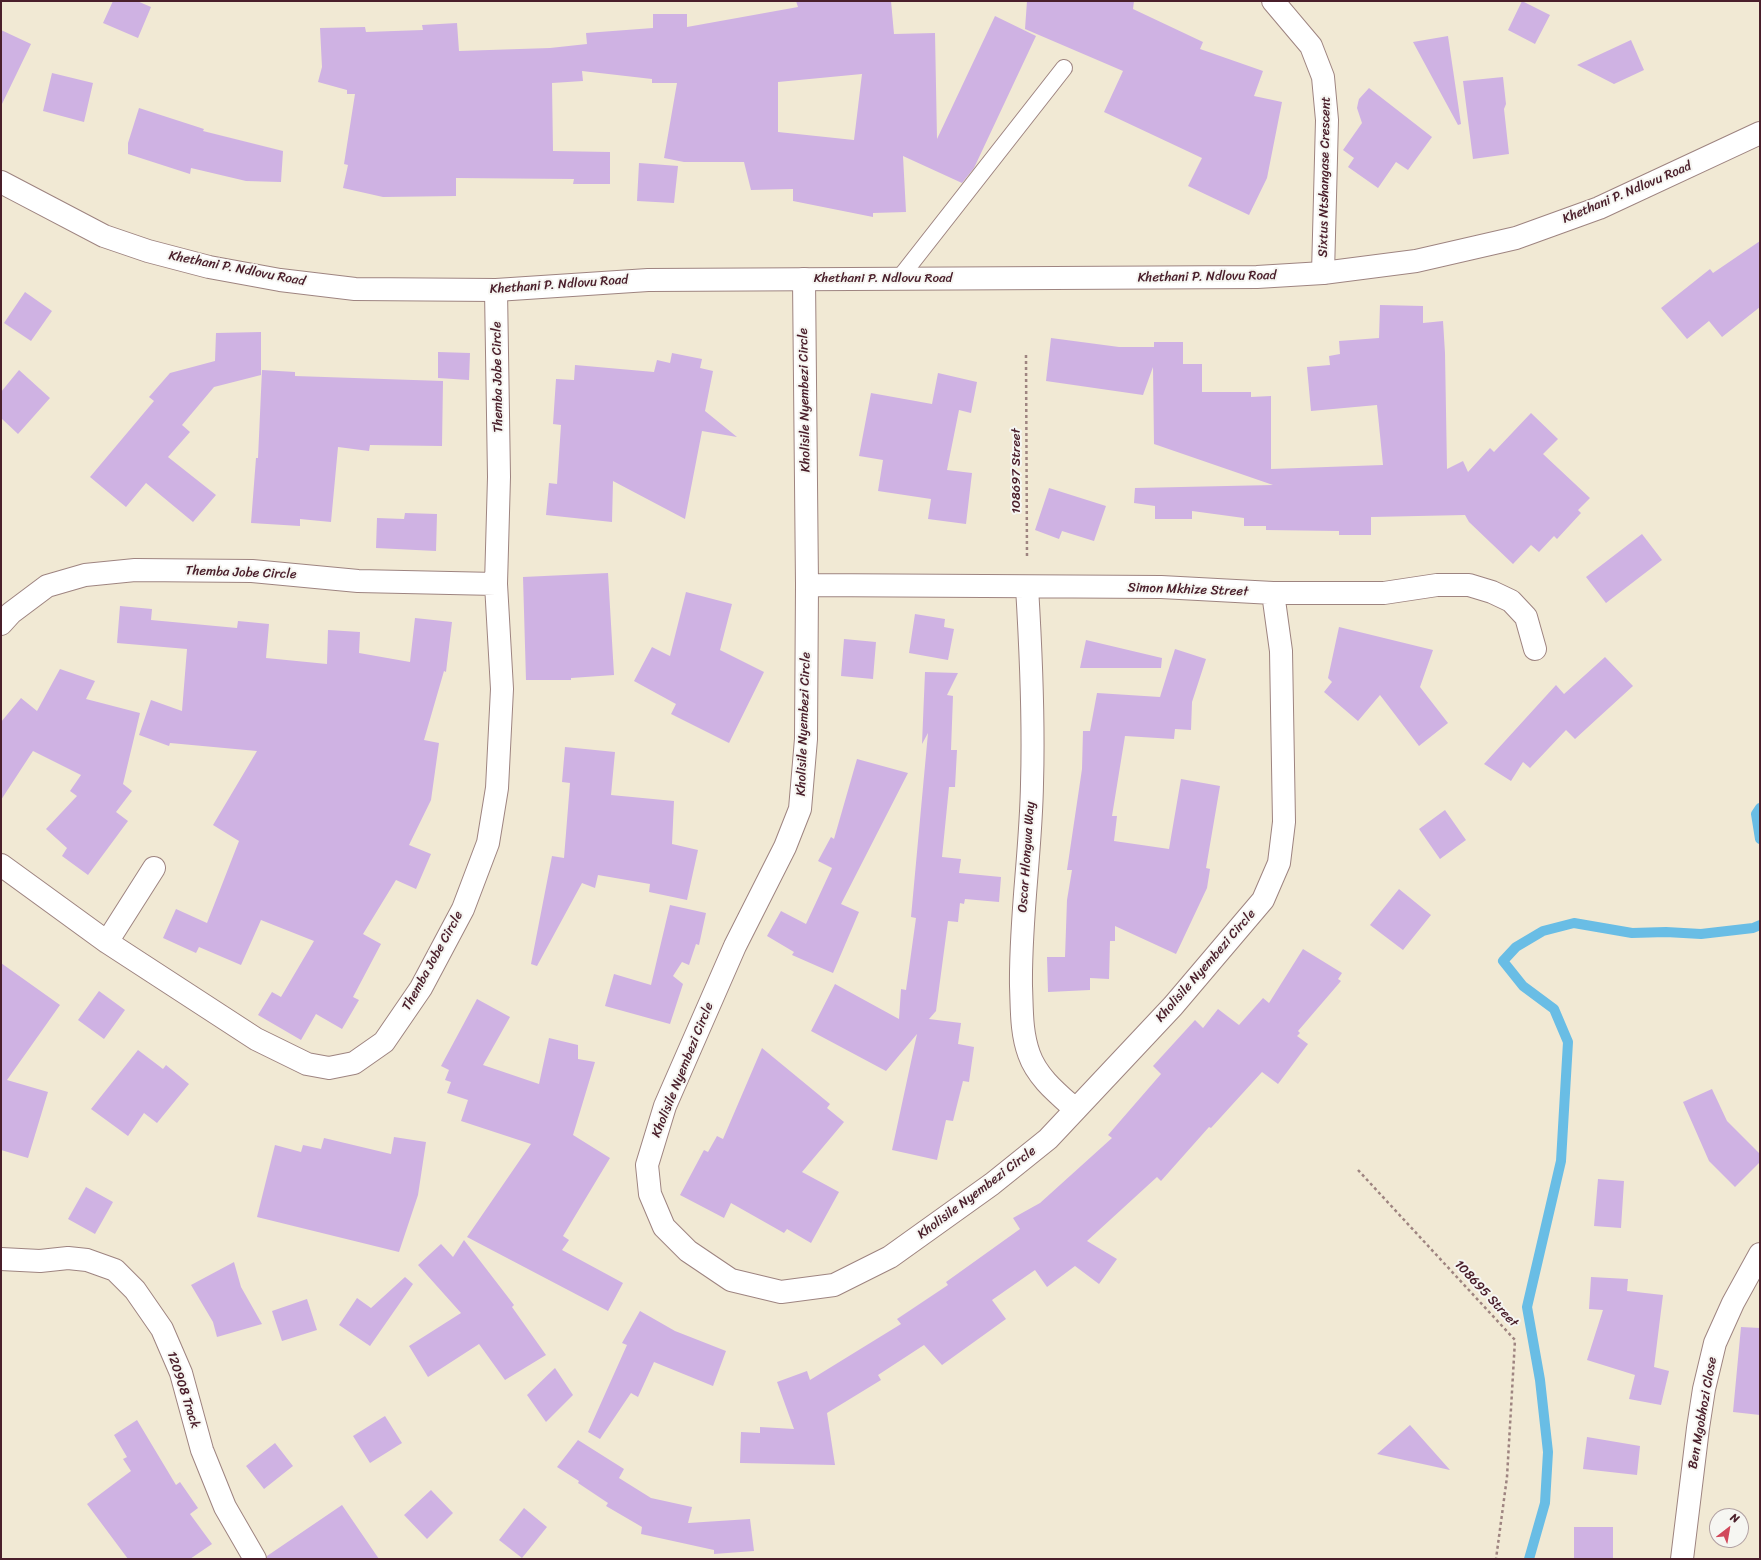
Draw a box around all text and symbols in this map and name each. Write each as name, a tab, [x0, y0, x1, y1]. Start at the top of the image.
street label: Sixtus Ntshangase Crescent	[1316, 96, 1334, 258]
street label: Khethani P. Ndlovu Road	[1560, 159, 1694, 227]
street label: Khethani P. Ndlovu Road	[167, 248, 307, 290]
street label: Khethani P. Ndlovu Road	[1138, 268, 1276, 286]
street label: Khethani P. Ndlovu Road	[814, 271, 952, 287]
street label: Khethani P. Ndlovu Road	[489, 272, 629, 298]
street label: Themba Jobe Circle	[489, 321, 507, 433]
street label: Kholisile Nyembezi Circle	[796, 328, 814, 472]
street label: 108697 Street	[1009, 428, 1025, 514]
street label: Themba Jobe Circle	[185, 563, 297, 583]
street label: Simon Mkhize Street	[1127, 580, 1249, 600]
street label: Kholisile Nyembezi Circle	[794, 652, 814, 796]
street label: Oscar Hlongwa Way	[1015, 801, 1039, 913]
street label: Kholisile Nyembezi Circle	[1153, 906, 1259, 1026]
street label: Themba Jobe Circle	[399, 909, 467, 1013]
street label: Kholisile Nyembezi Circle	[649, 1000, 717, 1140]
street label: Kholisile Nyembezi Circle	[915, 1143, 1039, 1243]
street label: 108695 Street	[1451, 1257, 1521, 1331]
street label: 120908 Track	[163, 1350, 203, 1430]
street label: Ben Mgobhozi Close	[1685, 1356, 1721, 1470]
north arrow	[1709, 1508, 1749, 1548]
text: N	[1727, 1508, 1743, 1528]

